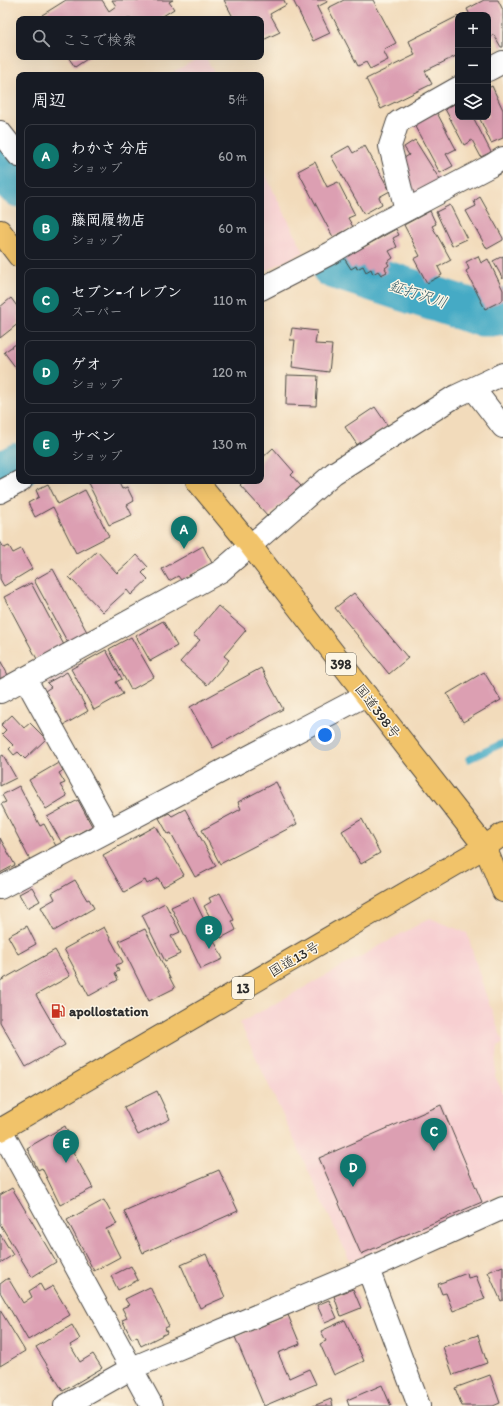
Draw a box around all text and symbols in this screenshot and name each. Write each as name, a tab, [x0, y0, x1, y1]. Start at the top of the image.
map controls	[455, 12, 491, 120]
button: +	[455, 12, 491, 48]
search box	[16, 16, 264, 60]
icon: search	[30, 27, 52, 49]
text: ここで検索	[62, 31, 137, 49]
button: −	[455, 48, 491, 84]
button: layers	[455, 84, 491, 120]
text: 周辺	[32, 90, 66, 110]
text: 5件	[228, 92, 248, 107]
text: わかさ 分店	[71, 139, 149, 157]
text: A	[42, 149, 50, 164]
text: 60 m	[218, 149, 247, 164]
text: ショップ	[71, 160, 122, 175]
text: 藤岡履物店	[71, 211, 146, 229]
text: B	[42, 221, 50, 236]
text: 60 m	[218, 221, 247, 236]
text: ショップ	[71, 232, 122, 247]
water label: 鉦打沢川	[387, 276, 449, 312]
text: セブン-イレブン	[71, 283, 182, 301]
text: C	[42, 293, 50, 308]
text: 110 m	[213, 293, 247, 308]
text: スーパー	[71, 304, 122, 319]
text: ゲオ	[71, 355, 101, 373]
text: D	[42, 365, 50, 380]
text: 120 m	[212, 365, 247, 380]
text: ショップ	[71, 376, 122, 391]
text: サベン	[71, 427, 116, 445]
text: E	[42, 437, 50, 452]
text: 130 m	[212, 437, 247, 452]
text: ショップ	[71, 448, 122, 463]
pin: A	[171, 516, 197, 549]
road number: 398	[326, 653, 356, 675]
street label: 国道398号	[351, 681, 404, 742]
your location	[315, 725, 335, 745]
pin: B	[196, 916, 222, 949]
street label: 国道13号	[266, 938, 323, 981]
road number: 13	[232, 977, 254, 999]
fuel station icon: apollostation	[50, 1003, 66, 1019]
place label: apollostation	[69, 1003, 149, 1020]
pin: C	[421, 1118, 447, 1151]
pin: E	[53, 1130, 79, 1163]
pin: D	[340, 1154, 366, 1187]

